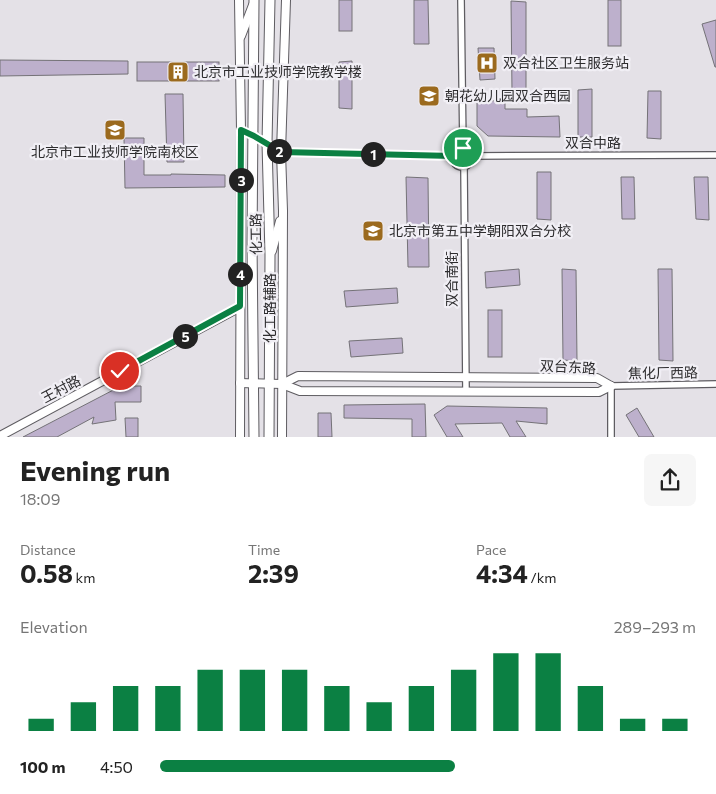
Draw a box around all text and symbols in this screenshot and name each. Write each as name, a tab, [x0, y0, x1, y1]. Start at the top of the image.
hospital icon: 双合社区卫生服务站	[475, 51, 499, 75]
place label: 双合社区卫生服务站	[503, 54, 629, 71]
building icon: 北京市工业技师学院教学楼	[166, 60, 190, 84]
place label: 北京市工业技师学院教学楼	[194, 63, 362, 80]
school or university icon: 朝花幼儿园双合西园	[417, 84, 441, 108]
place label: 朝花幼儿园双合西园	[445, 87, 571, 104]
school or university icon: 北京市工业技师学院南校区	[103, 118, 127, 142]
pin	[442, 127, 484, 169]
icon: arrive	[449, 134, 477, 162]
street label: 双合中路	[565, 134, 621, 151]
pin: 2	[266, 138, 292, 164]
pin: 1	[360, 142, 386, 166]
place label: 北京市工业技师学院南校区	[31, 143, 199, 160]
text: 2	[276, 143, 283, 160]
text: 1	[370, 146, 377, 163]
pin: 3	[228, 168, 254, 192]
text: 3	[237, 172, 246, 189]
street label: 化工路	[247, 213, 264, 255]
school or university icon: 北京市第五中学朝阳双合分校	[361, 219, 385, 243]
place label: 北京市第五中学朝阳双合分校	[389, 222, 571, 239]
street label: 双合南街	[443, 251, 460, 307]
pin: 4	[228, 262, 252, 286]
text: 4	[236, 266, 245, 283]
street label: 化工路辅路	[261, 273, 278, 343]
pin: 5	[172, 324, 198, 348]
text: 5	[181, 328, 190, 345]
pin	[99, 350, 141, 392]
icon: check	[106, 357, 134, 385]
street label: 双台东路	[540, 357, 596, 376]
street label: 焦化厂西路	[628, 363, 698, 382]
street label: 王村路	[38, 371, 83, 406]
text: Evening run	[20, 453, 170, 487]
button: share	[644, 454, 696, 506]
text: 18:09	[20, 489, 60, 508]
text: Distance	[20, 541, 76, 558]
text: Time	[248, 541, 280, 558]
text: Pace	[476, 541, 506, 558]
text: 0.58	[20, 558, 73, 588]
text: 2:39	[248, 558, 299, 588]
text: 4:34	[476, 558, 528, 588]
text: km	[73, 569, 95, 586]
text: /km	[528, 569, 557, 586]
text: Elevation	[20, 617, 88, 636]
text: 289–293 m	[614, 617, 696, 636]
text: 100 m	[20, 757, 66, 776]
text: 4:50	[100, 757, 133, 776]

